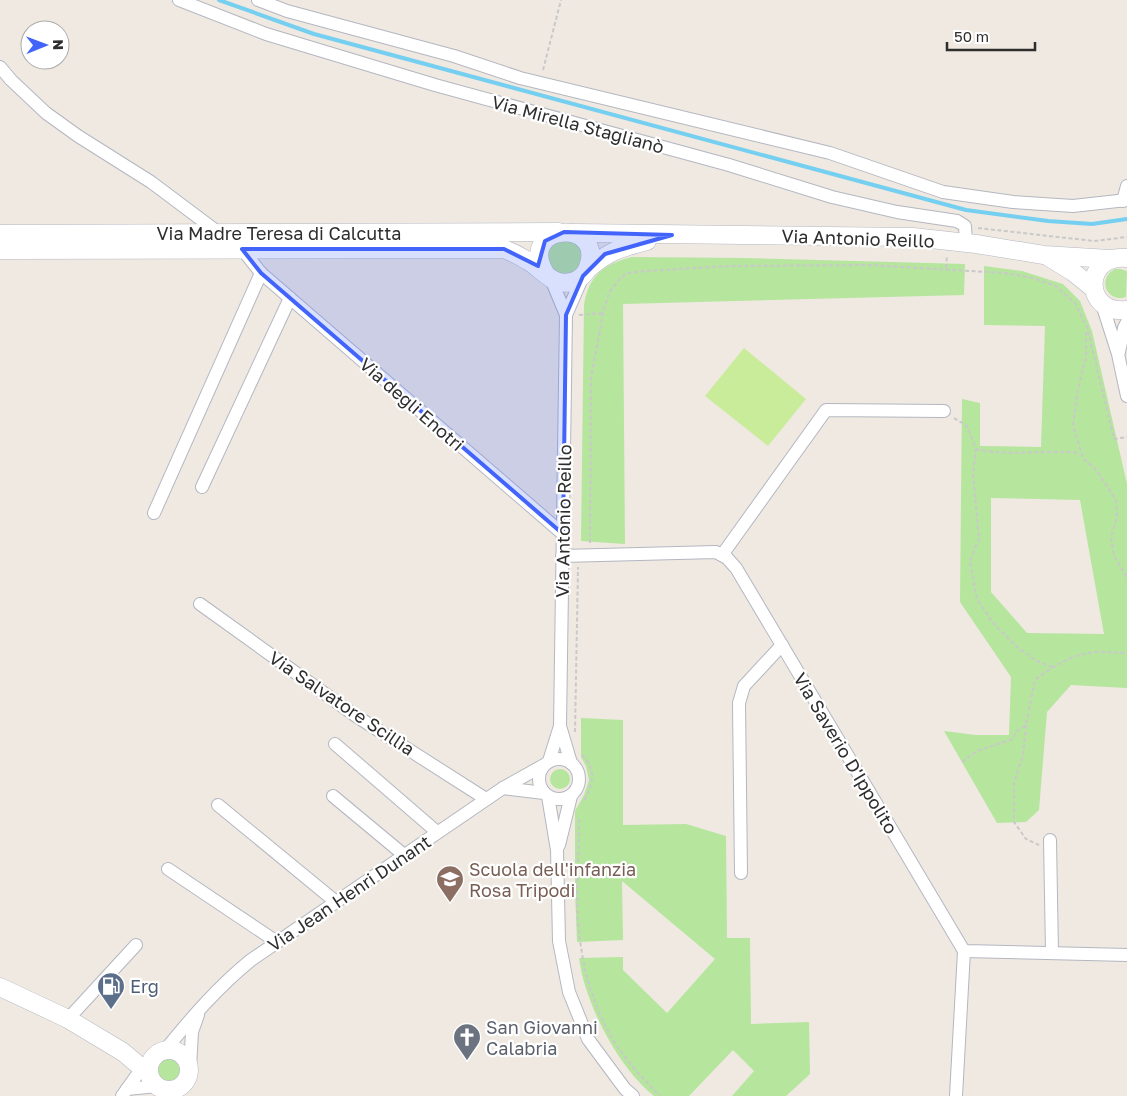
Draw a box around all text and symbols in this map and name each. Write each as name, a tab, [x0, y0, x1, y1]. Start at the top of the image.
north arrow	[20, 20, 70, 70]
scale bar	[947, 20, 1034, 52]
text: 50 m	[954, 27, 989, 45]
text: N	[50, 39, 67, 50]
street label: Via Mirella Staglianò	[489, 90, 667, 158]
street label: Via Madre Teresa di Calcutta	[157, 222, 402, 244]
street label: Via Antonio Reillo	[781, 224, 935, 252]
street label: Via degli Enotri	[355, 353, 469, 455]
street label: Via Antonio Reillo	[551, 444, 575, 598]
street label: Via Salvatore Scillìa	[265, 646, 419, 760]
street label: Via Saverio D'Ippolito	[789, 669, 903, 837]
street label: Via Jean Henri Dunant	[263, 830, 435, 956]
place label: Scuola dell'infanzia Rosa Tripodi	[469, 858, 636, 901]
school or university icon: Scuola dell'infanzia Rosa Tripodi	[435, 864, 465, 903]
fuel station icon: Erg	[96, 971, 126, 1010]
place label: Erg	[130, 975, 159, 997]
place label: San Giovanni Calabria	[486, 1016, 598, 1059]
church icon: San Giovanni Calabria	[452, 1022, 482, 1061]

